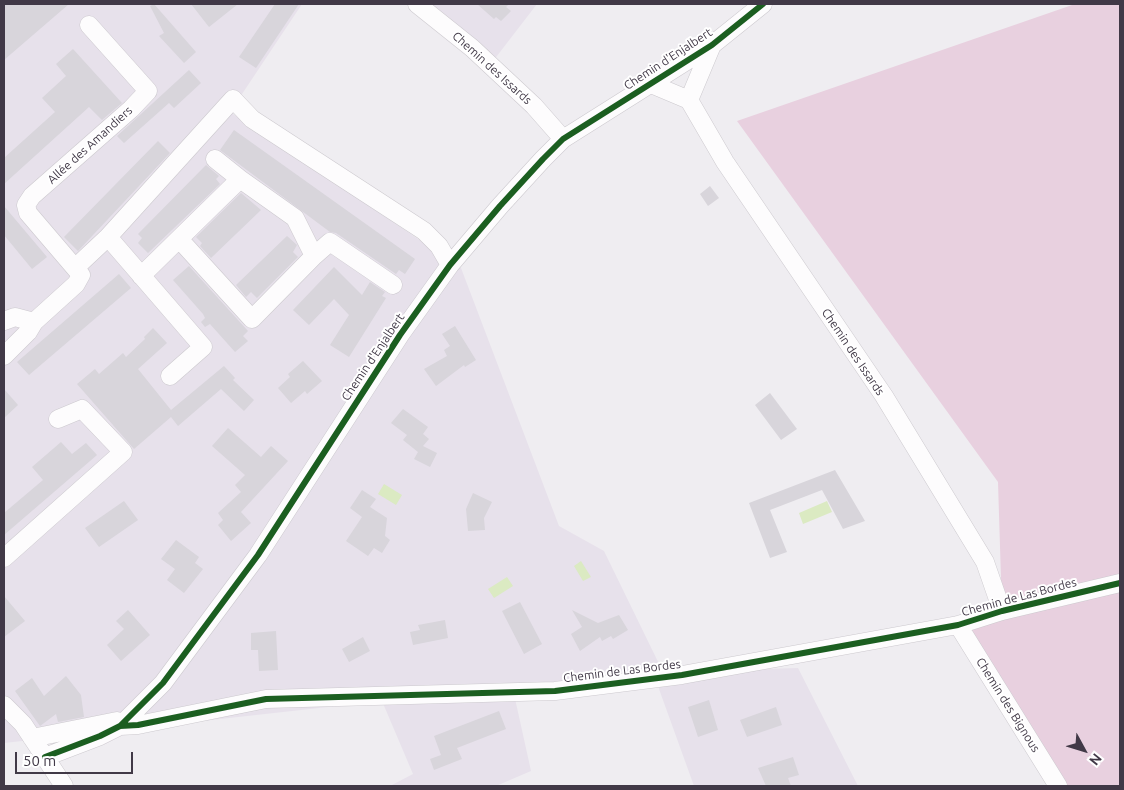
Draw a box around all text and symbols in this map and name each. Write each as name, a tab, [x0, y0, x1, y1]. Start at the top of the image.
street label: Chemin d'Enjalbert	[621, 25, 715, 93]
street label: Chemin des Issards	[449, 29, 535, 107]
street label: Allée des Amandiers	[45, 103, 135, 187]
street label: Chemin des Issards	[819, 306, 887, 398]
street label: Chemin d'Enjalbert	[338, 311, 408, 403]
street label: Chemin de Las Bordes	[960, 575, 1078, 619]
street label: Chemin des Bignous	[973, 655, 1043, 755]
street label: Chemin de Las Bordes	[562, 657, 682, 685]
north arrow	[1059, 725, 1109, 775]
scale bar	[18, 742, 135, 774]
text: N	[1086, 750, 1105, 769]
text: 50 m	[23, 752, 56, 769]

